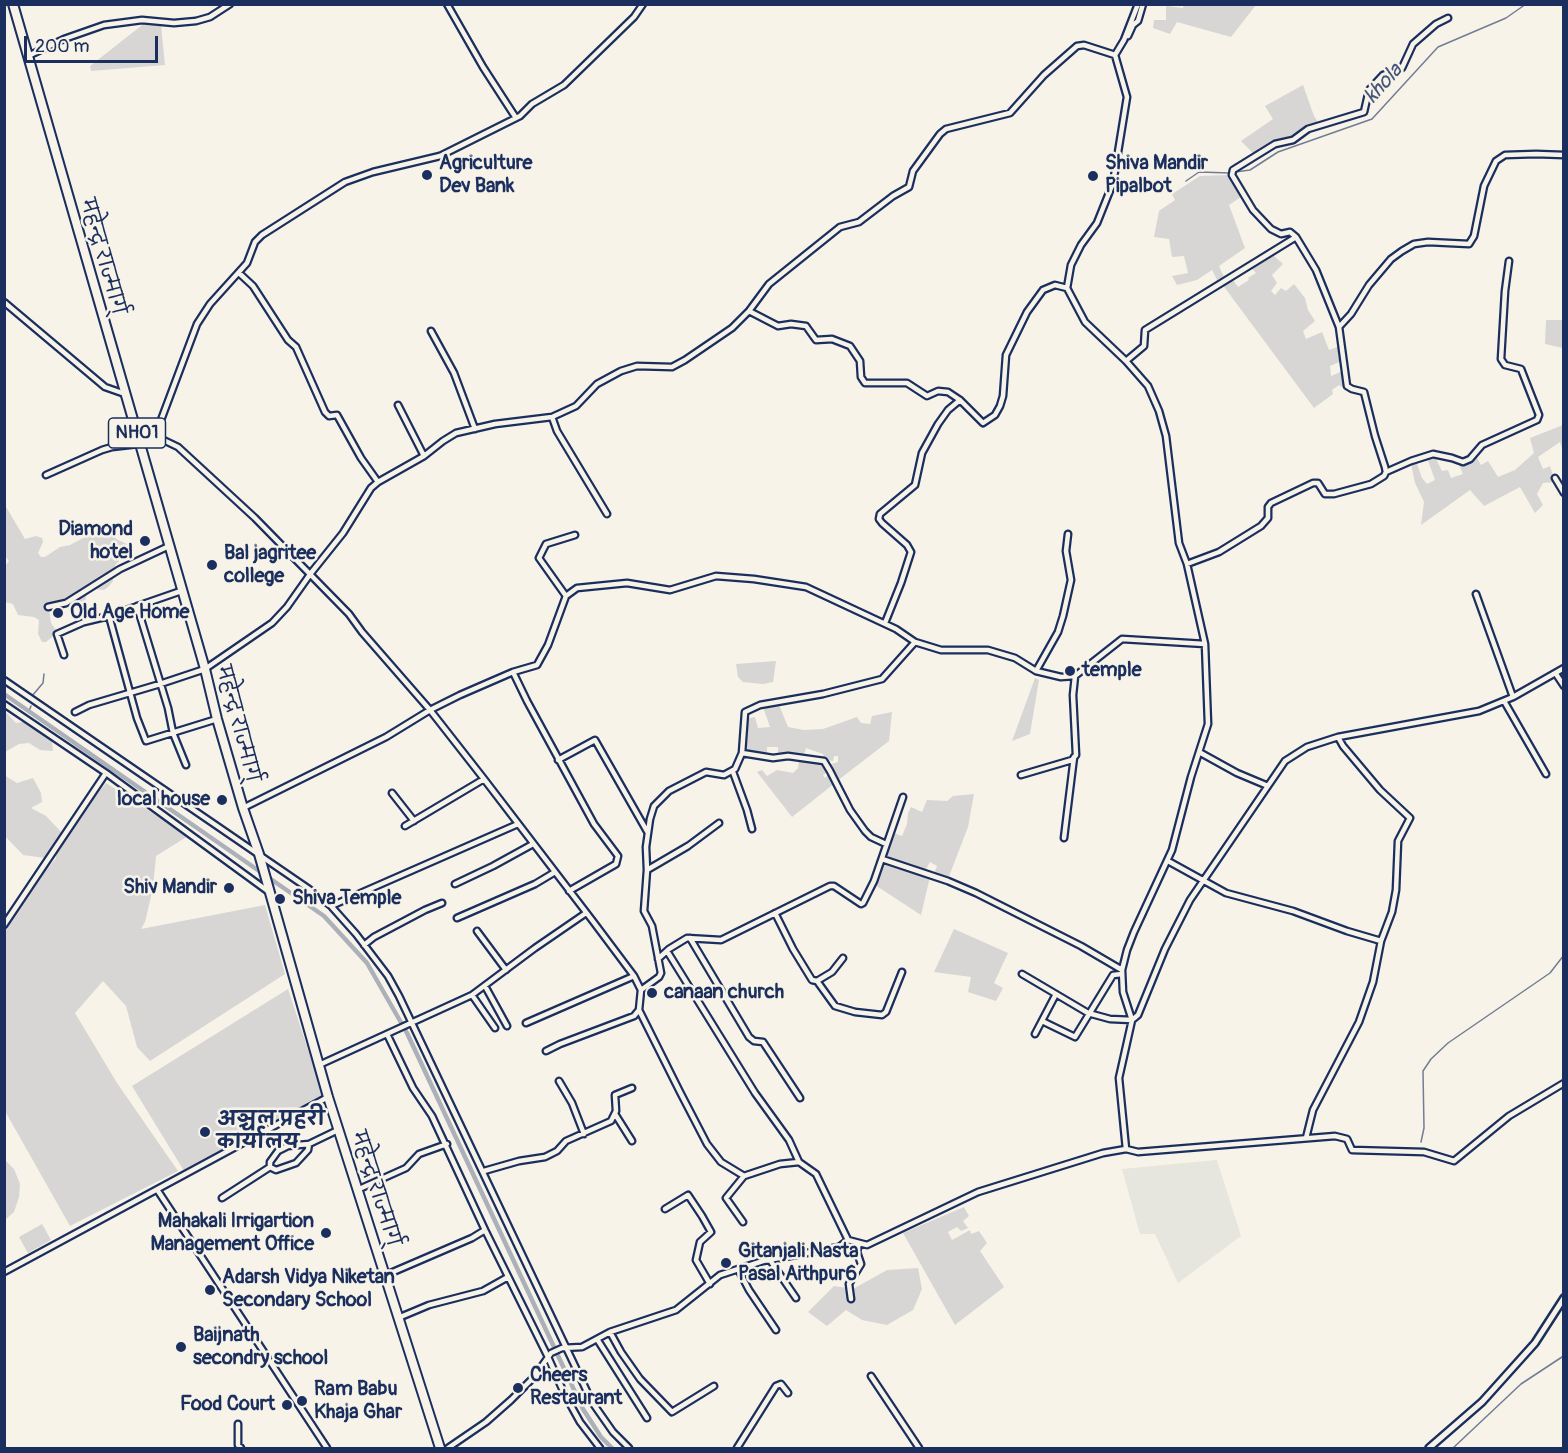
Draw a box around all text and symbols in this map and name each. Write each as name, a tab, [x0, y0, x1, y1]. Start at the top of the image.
scale bar	[27, 24, 160, 62]
text: 200 m	[35, 35, 90, 58]
water label: khola	[1360, 59, 1408, 109]
place label: Agriculture Dev Bank	[439, 152, 532, 199]
place label: Shiva Mandir Pipalbot	[1105, 152, 1208, 199]
marker: Agriculture Dev Bank	[420, 168, 434, 182]
marker: Shiva Mandir Pipalbot	[1086, 169, 1100, 183]
street label: महेन्द्र राज्मार्ग्	[74, 196, 130, 318]
road number: NH01	[108, 418, 166, 448]
place label: Diamond hotel	[58, 518, 133, 565]
marker: Diamond hotel	[138, 534, 152, 548]
place label: Bal jagritee college	[224, 542, 316, 589]
marker: Bal jagritee college	[205, 558, 219, 572]
place label: Old Age Home	[70, 601, 189, 625]
marker: Old Age Home	[51, 606, 65, 620]
place label: temple	[1082, 659, 1142, 683]
street label: महेन्द्र राज्मार्ग्	[210, 663, 264, 785]
marker: temple	[1063, 664, 1077, 678]
place label: local house	[117, 788, 210, 812]
marker: local house	[215, 793, 229, 807]
place label: Shiv Mandir	[123, 876, 217, 900]
marker: Shiv Mandir	[222, 881, 236, 895]
place label: Shiva Temple	[292, 887, 401, 911]
marker: Shiva Temple	[273, 892, 287, 906]
place label: canaan church	[664, 981, 784, 1005]
marker: canaan church	[645, 986, 659, 1000]
place label: अञ्चल प्रहरी कार्यालय	[217, 1108, 324, 1155]
marker: अञ्चल प्रहरी कार्यालय	[198, 1125, 212, 1139]
street label: महेन्द्र राज्मार्ग्	[345, 1128, 405, 1250]
place label: Mahakali Irrigartion Management Office	[150, 1210, 314, 1257]
marker: Mahakali Irrigartion Management Office	[319, 1226, 333, 1240]
place label: Gitanjali Nasta Pasal Aithpur6	[738, 1240, 859, 1287]
marker: Gitanjali Nasta Pasal Aithpur6	[719, 1256, 733, 1270]
place label: Adarsh Vidya Niketan Secondary School	[222, 1266, 395, 1313]
marker: Adarsh Vidya Niketan Secondary School	[203, 1283, 217, 1297]
place label: Baijnath secondry school	[193, 1324, 328, 1371]
marker: Baijnath secondry school	[174, 1340, 188, 1354]
place label: Cheers Restaurant	[530, 1364, 622, 1411]
place label: Ram Babu Khaja Ghar	[314, 1378, 402, 1425]
marker: Cheers Restaurant	[511, 1381, 525, 1395]
place label: Food Court	[180, 1393, 275, 1417]
marker: Ram Babu Khaja Ghar	[295, 1394, 309, 1408]
marker: Food Court	[280, 1398, 294, 1412]

